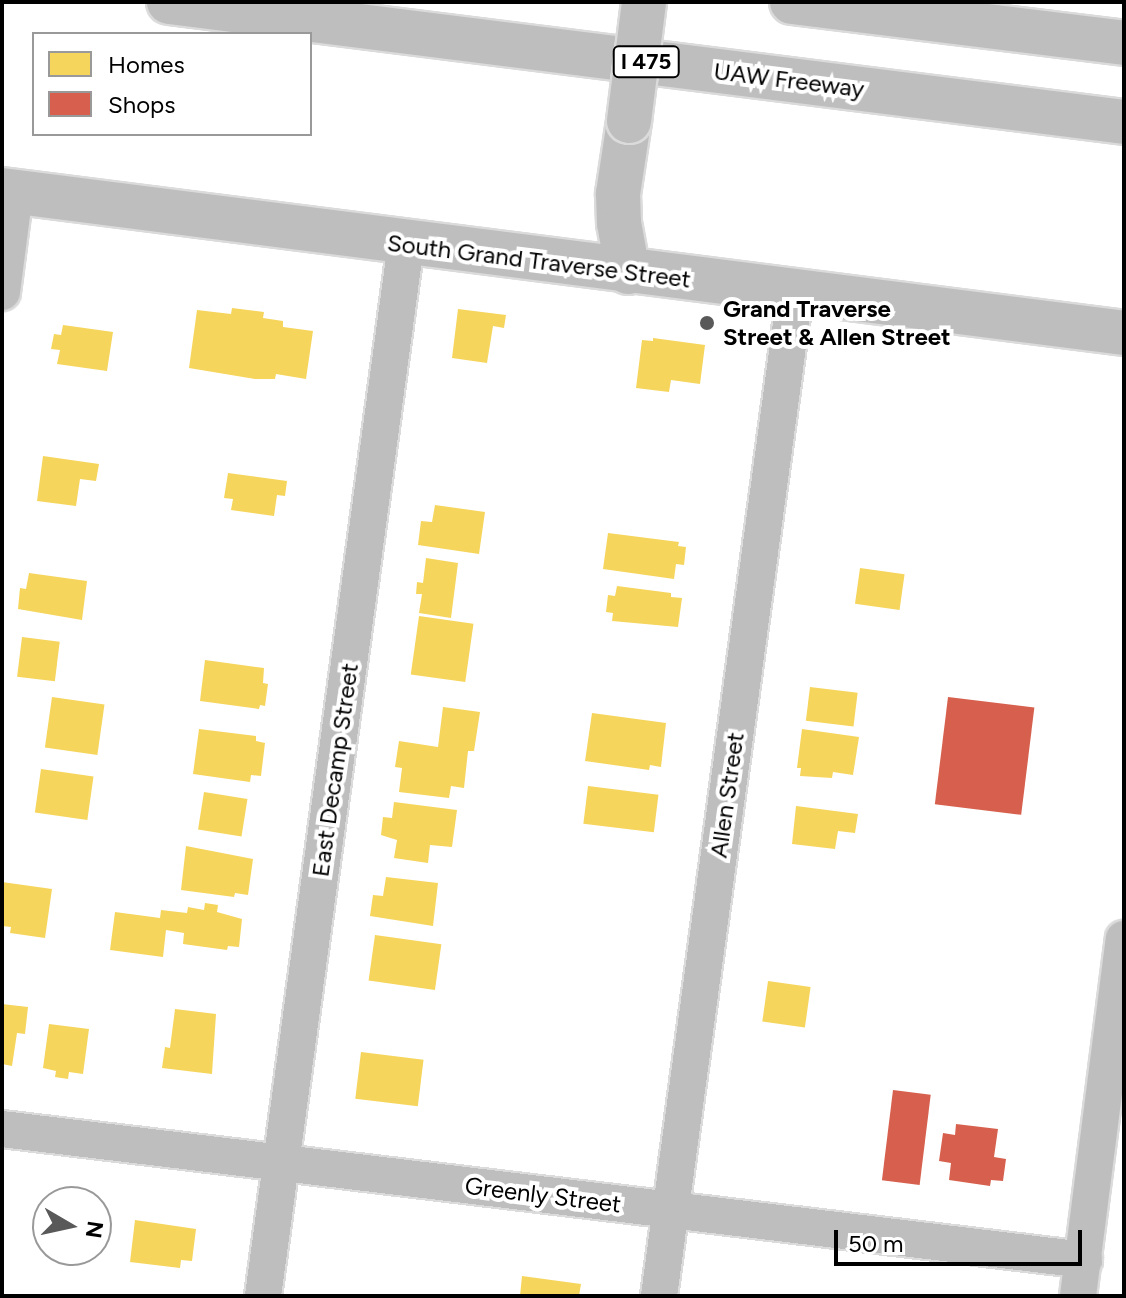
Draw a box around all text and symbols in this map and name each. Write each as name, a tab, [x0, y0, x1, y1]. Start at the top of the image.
legend	[32, 32, 312, 136]
road number: I 475	[612, 44, 680, 80]
text: Homes	[108, 50, 185, 79]
street label: UAW Freeway	[712, 56, 866, 104]
text: Shops	[108, 90, 175, 119]
street label: South Grand Traverse Street	[386, 228, 692, 294]
place label: Grand Traverse Street & Allen Street	[723, 295, 951, 351]
marker: Grand Traverse Street & Allen Street	[698, 314, 716, 332]
street label: East Decamp Street	[306, 661, 364, 879]
street label: Allen Street	[704, 730, 750, 860]
street label: Greenly Street	[463, 1171, 623, 1219]
north arrow	[32, 1186, 112, 1266]
scale bar	[838, 1214, 1086, 1264]
text: N	[80, 1219, 109, 1240]
text: 50 m	[848, 1229, 904, 1258]

